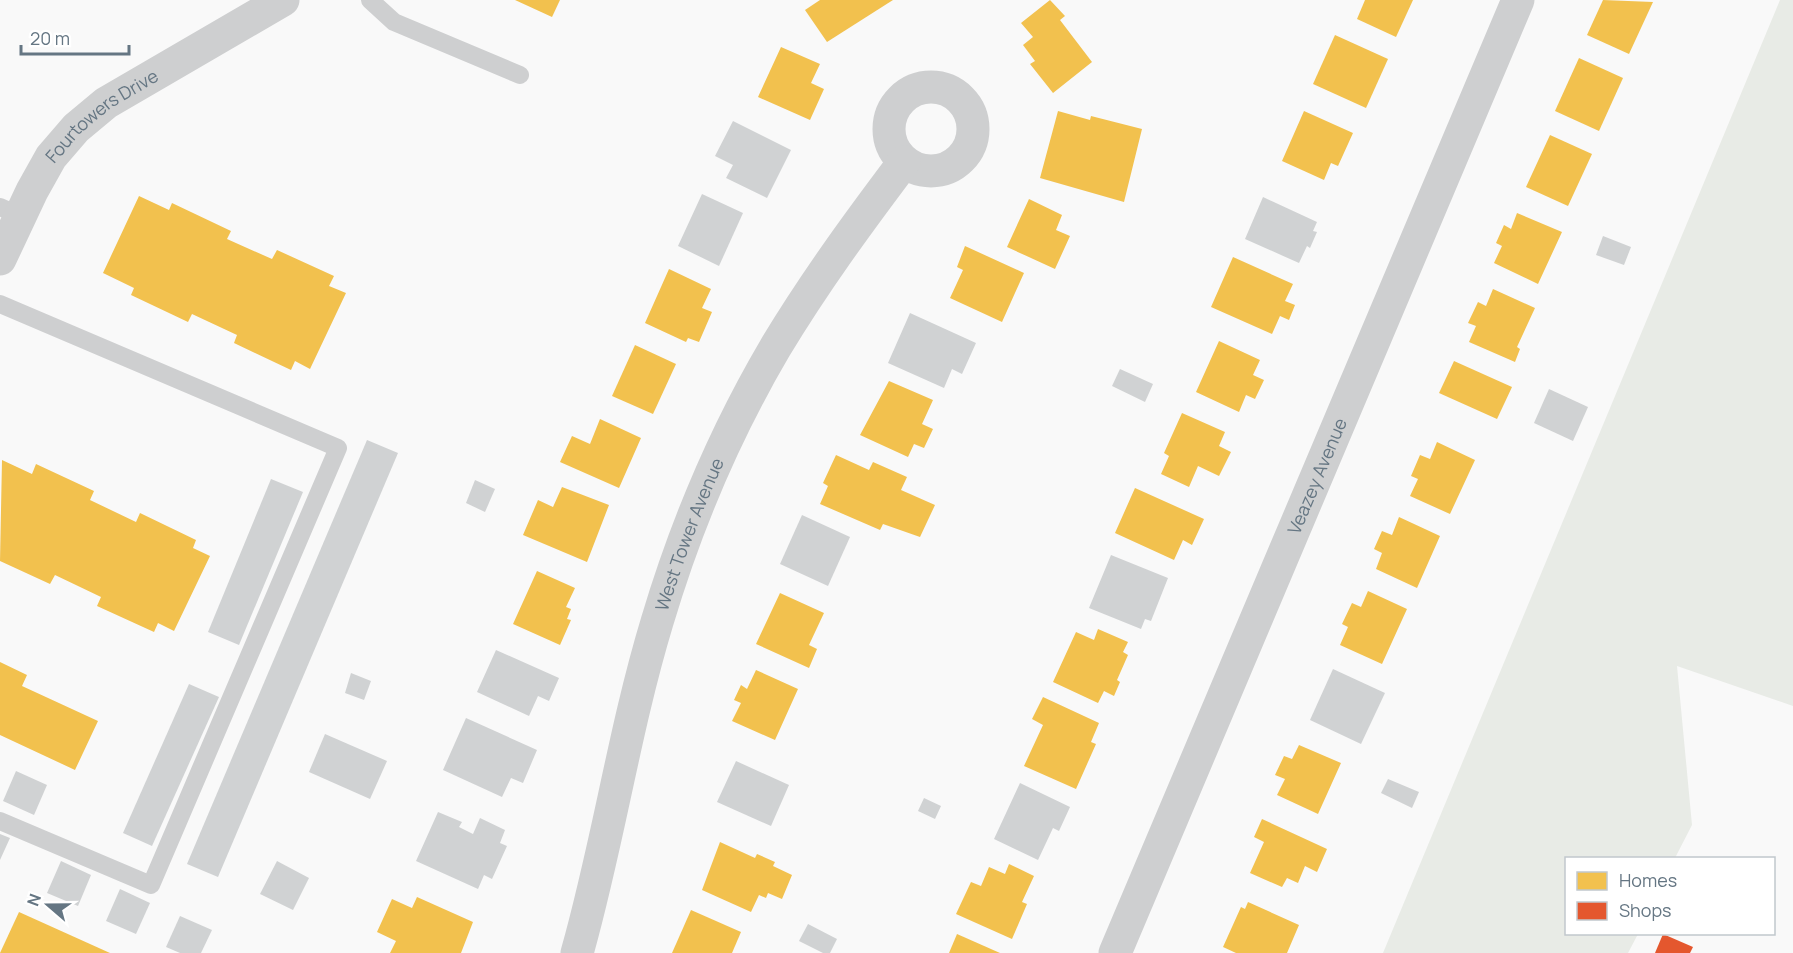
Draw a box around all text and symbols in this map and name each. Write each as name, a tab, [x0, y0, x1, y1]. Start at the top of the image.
scale bar	[21, 18, 129, 56]
text: 20 m	[30, 26, 70, 50]
street label: Fourtowers Drive	[40, 63, 162, 168]
street label: Veazey Avenue	[1282, 414, 1352, 538]
street label: West Tower Avenue	[649, 454, 729, 614]
legend	[1565, 857, 1775, 935]
text: Homes	[1619, 868, 1677, 892]
north arrow	[18, 875, 78, 935]
text: N	[22, 891, 46, 909]
text: Shops	[1619, 898, 1671, 922]

